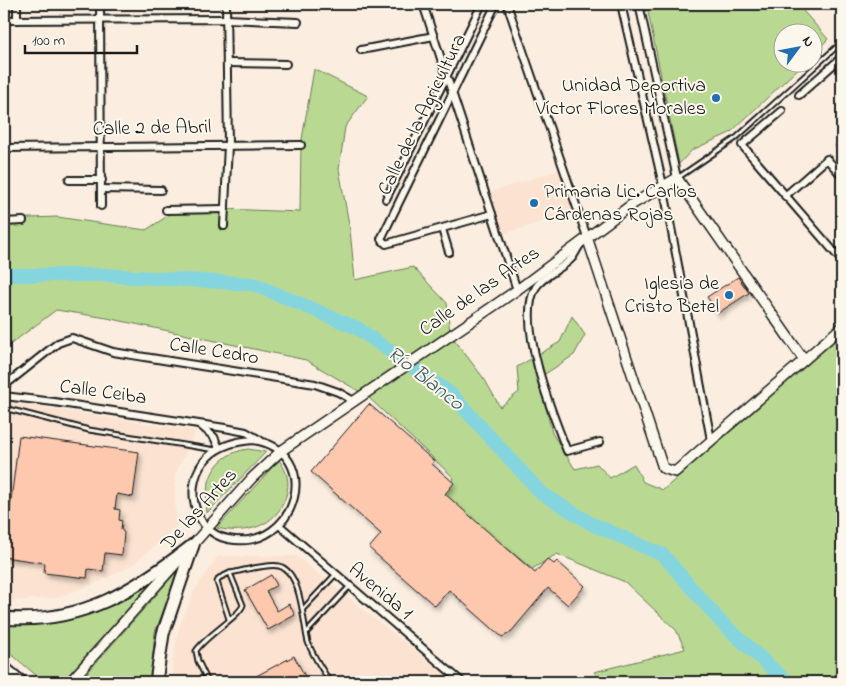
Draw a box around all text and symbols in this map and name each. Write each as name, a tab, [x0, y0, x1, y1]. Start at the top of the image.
scale bar	[25, 22, 138, 54]
north arrow	[774, 22, 824, 72]
street label: Calle de la Agricultura	[371, 29, 476, 201]
text: 100 m	[32, 30, 65, 52]
text: N	[796, 32, 819, 51]
place label: Unidad Deportiva Víctor Flores Morales	[535, 72, 706, 124]
marker: Unidad Deportiva Víctor Flores Morales	[710, 92, 722, 104]
street label: Calle 2 de Abril	[92, 113, 212, 145]
place label: Primaria Lic. Carlos Cárdenas Rojas	[544, 178, 697, 230]
marker: Primaria Lic. Carlos Cárdenas Rojas	[528, 197, 540, 209]
street label: Calle de las Artes	[414, 240, 546, 344]
place label: Iglesia de Cristo Betel	[624, 270, 719, 322]
marker: Iglesia de Cristo Betel	[723, 289, 735, 301]
street label: Calle Cedro	[167, 331, 261, 373]
water label: Río Blanco	[380, 340, 471, 419]
street label: Calle Ceiba	[58, 373, 148, 413]
street label: De las Artes	[154, 462, 245, 558]
street label: Avenida 1	[341, 556, 419, 628]

